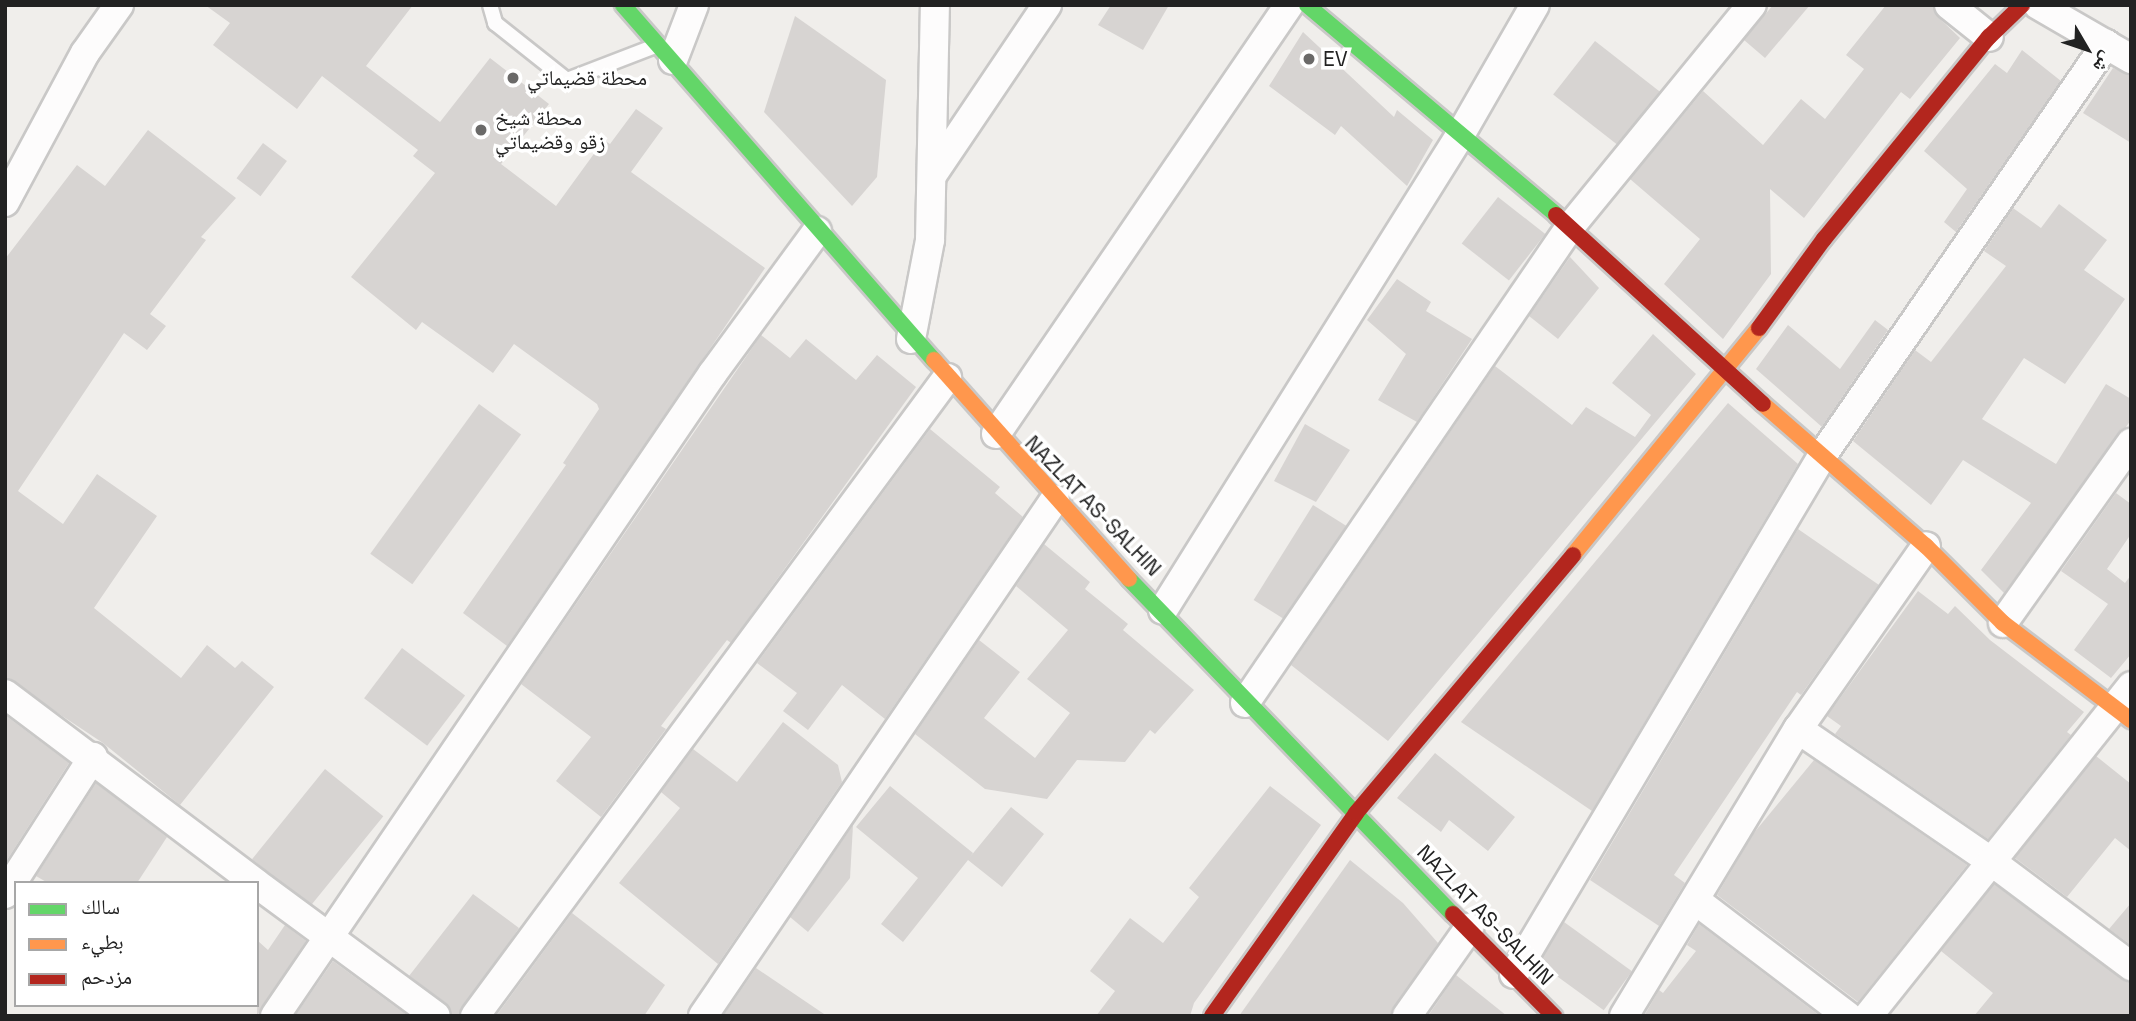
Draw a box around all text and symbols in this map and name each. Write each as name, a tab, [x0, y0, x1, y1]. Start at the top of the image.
north arrow	[2052, 14, 2122, 84]
place label: EV	[1323, 46, 1348, 72]
text: ش	[2088, 47, 2120, 78]
marker: EV	[1301, 51, 1317, 67]
place label: محطة قضيماتي	[527, 65, 647, 91]
marker: محطة قضيماتي	[505, 70, 521, 86]
place label: محطة شيخ زقو وقضيماتي	[495, 105, 605, 155]
marker: محطة شيخ زقو وقضيماتي	[473, 122, 489, 138]
street label: NAZLAT AS-SALHIN	[1019, 430, 1167, 582]
street label: NAZLAT AS-SALHIN	[1411, 839, 1559, 991]
legend	[14, 881, 259, 1007]
text: سالك	[81, 893, 120, 920]
text: بطيء	[81, 928, 124, 955]
text: مزدحم	[81, 963, 132, 990]

